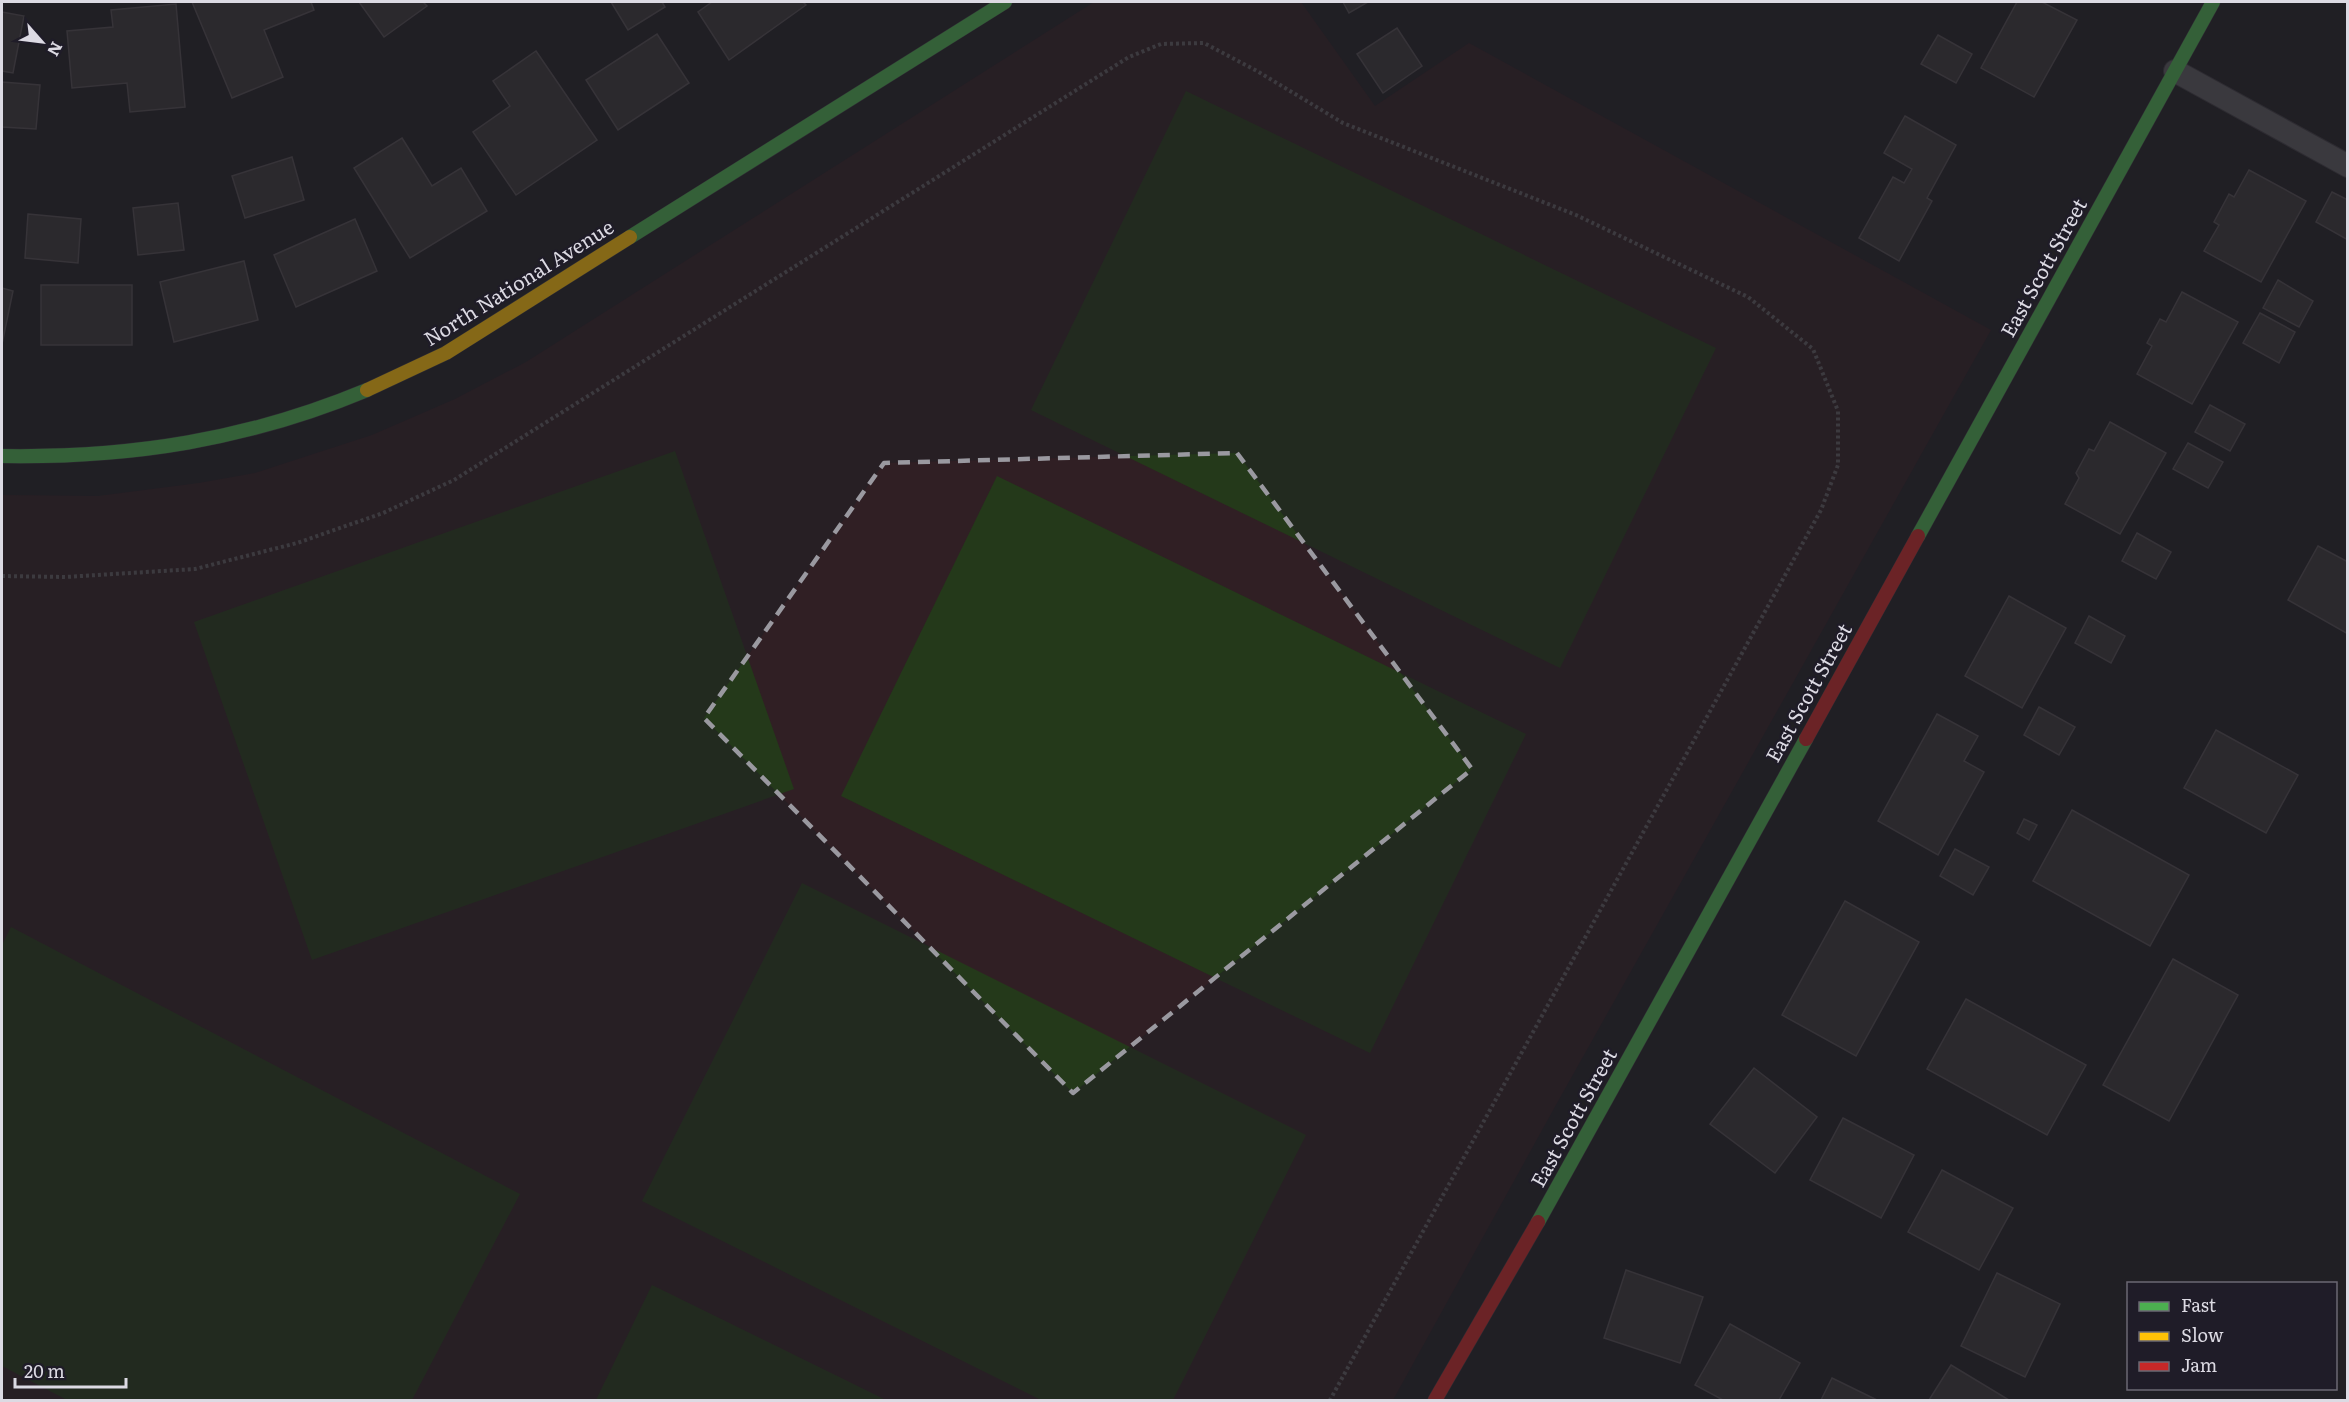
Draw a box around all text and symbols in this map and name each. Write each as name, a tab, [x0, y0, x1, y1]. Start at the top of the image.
north arrow	[12, 12, 72, 72]
text: N	[42, 38, 70, 61]
street label: East Scott Street	[1992, 192, 2093, 342]
street label: North National Avenue	[417, 211, 619, 352]
street label: East Scott Street	[1757, 617, 1858, 767]
street label: East Scott Street	[1522, 1042, 1623, 1192]
legend	[2127, 1282, 2337, 1390]
text: Fast	[2181, 1291, 2217, 1318]
text: Slow	[2181, 1321, 2224, 1348]
scale bar	[15, 1351, 126, 1389]
text: Jam	[2181, 1351, 2217, 1378]
text: 20 m	[24, 1357, 65, 1384]

